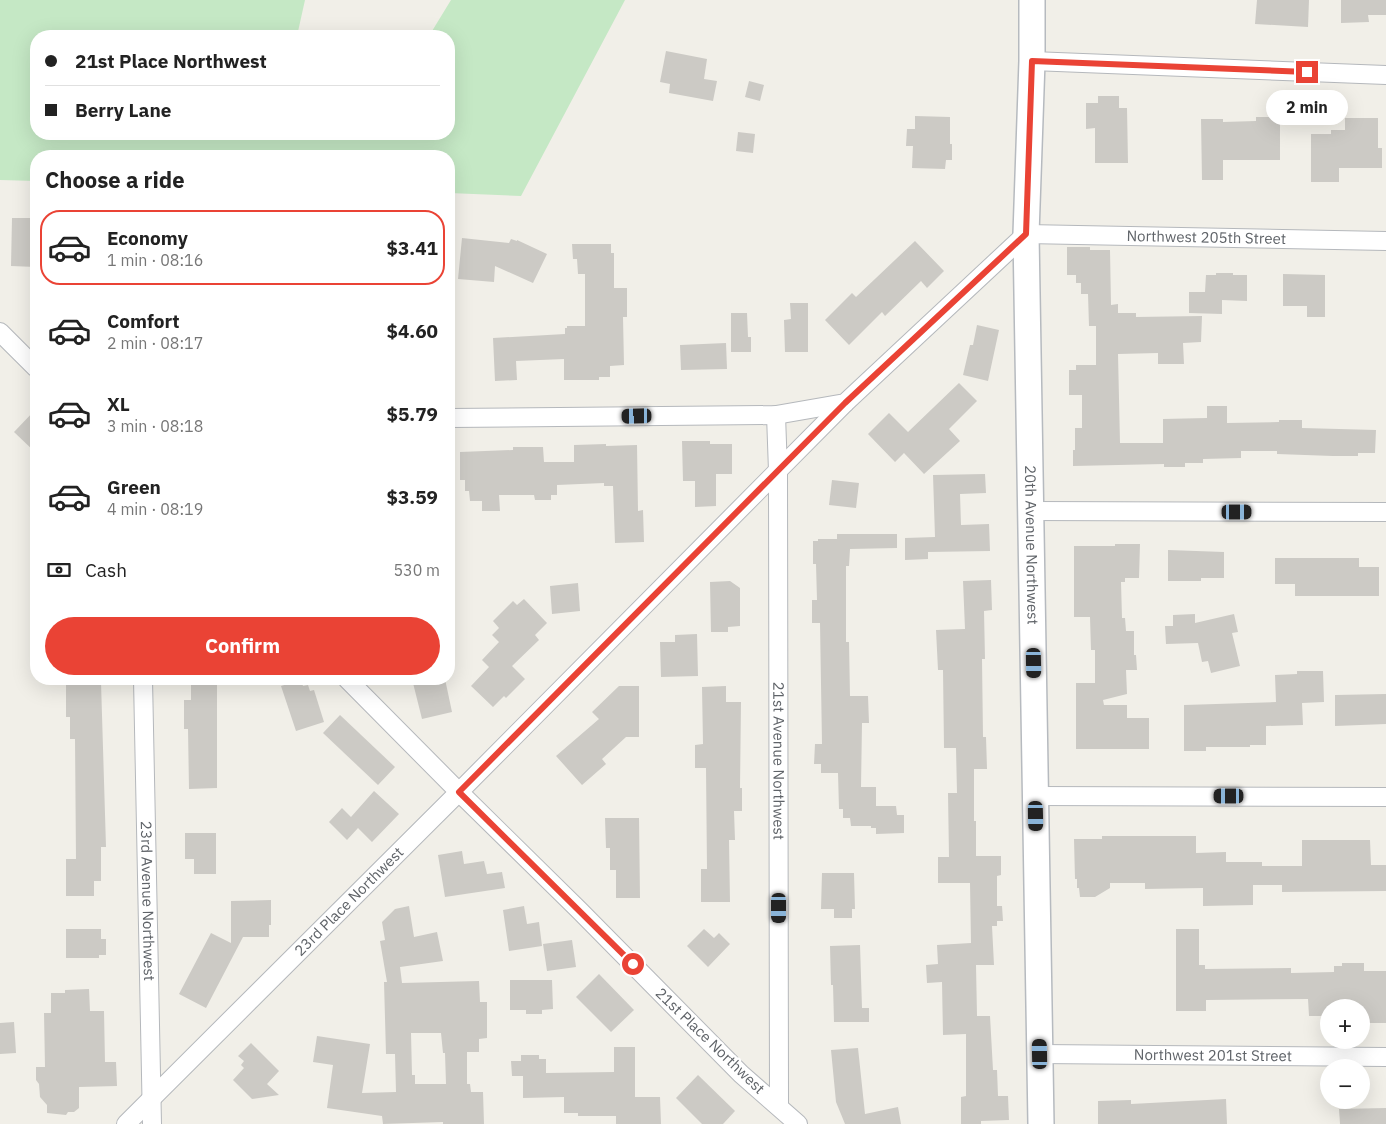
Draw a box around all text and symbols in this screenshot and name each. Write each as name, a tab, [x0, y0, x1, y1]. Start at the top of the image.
text: 21st Place Northwest	[75, 49, 267, 73]
route end	[1296, 61, 1318, 83]
callout: 2 min	[1266, 90, 1348, 124]
text: 2 min	[1286, 97, 1328, 117]
text: Berry Lane	[75, 98, 171, 122]
text: Choose a ride	[45, 165, 185, 194]
icon: car	[47, 225, 92, 270]
text: Economy	[107, 226, 188, 250]
street label: Northwest 205th Street	[1126, 226, 1286, 248]
text: $3.41	[386, 236, 438, 260]
text: 1 min · 08:16	[107, 250, 203, 270]
icon: car	[47, 308, 92, 353]
text: Comfort	[107, 309, 180, 333]
text: $4.60	[386, 319, 438, 343]
text: 2 min · 08:17	[107, 333, 203, 353]
icon: car	[47, 391, 92, 436]
text: XL	[107, 392, 130, 416]
text: $5.79	[386, 402, 438, 426]
car	[621, 408, 652, 424]
text: 3 min · 08:18	[107, 416, 203, 436]
street label: 20th Avenue Northwest	[1021, 465, 1043, 625]
icon: car	[47, 474, 92, 519]
text: Green	[107, 475, 161, 499]
text: $3.59	[386, 485, 438, 509]
text: 4 min · 08:19	[107, 499, 203, 519]
car	[1222, 505, 1252, 520]
icon: cash	[45, 556, 73, 584]
text: Cash	[85, 558, 127, 582]
text: 530 m	[393, 560, 440, 580]
button: Confirm	[45, 617, 440, 675]
car	[1026, 648, 1041, 678]
street label: 21st Avenue Northwest	[769, 682, 789, 840]
car	[1214, 789, 1244, 804]
car	[1028, 801, 1043, 831]
street label: 23rd Avenue Northwest	[137, 821, 159, 981]
street label: 23rd Place Northwest	[290, 843, 407, 960]
car	[771, 893, 786, 923]
route start	[622, 953, 644, 975]
street label: 21st Place Northwest	[652, 983, 769, 1098]
map controls	[1320, 999, 1370, 1109]
button: +	[1320, 999, 1370, 1049]
car	[1032, 1039, 1047, 1069]
street label: Northwest 201st Street	[1134, 1045, 1292, 1065]
button: −	[1320, 1059, 1370, 1109]

